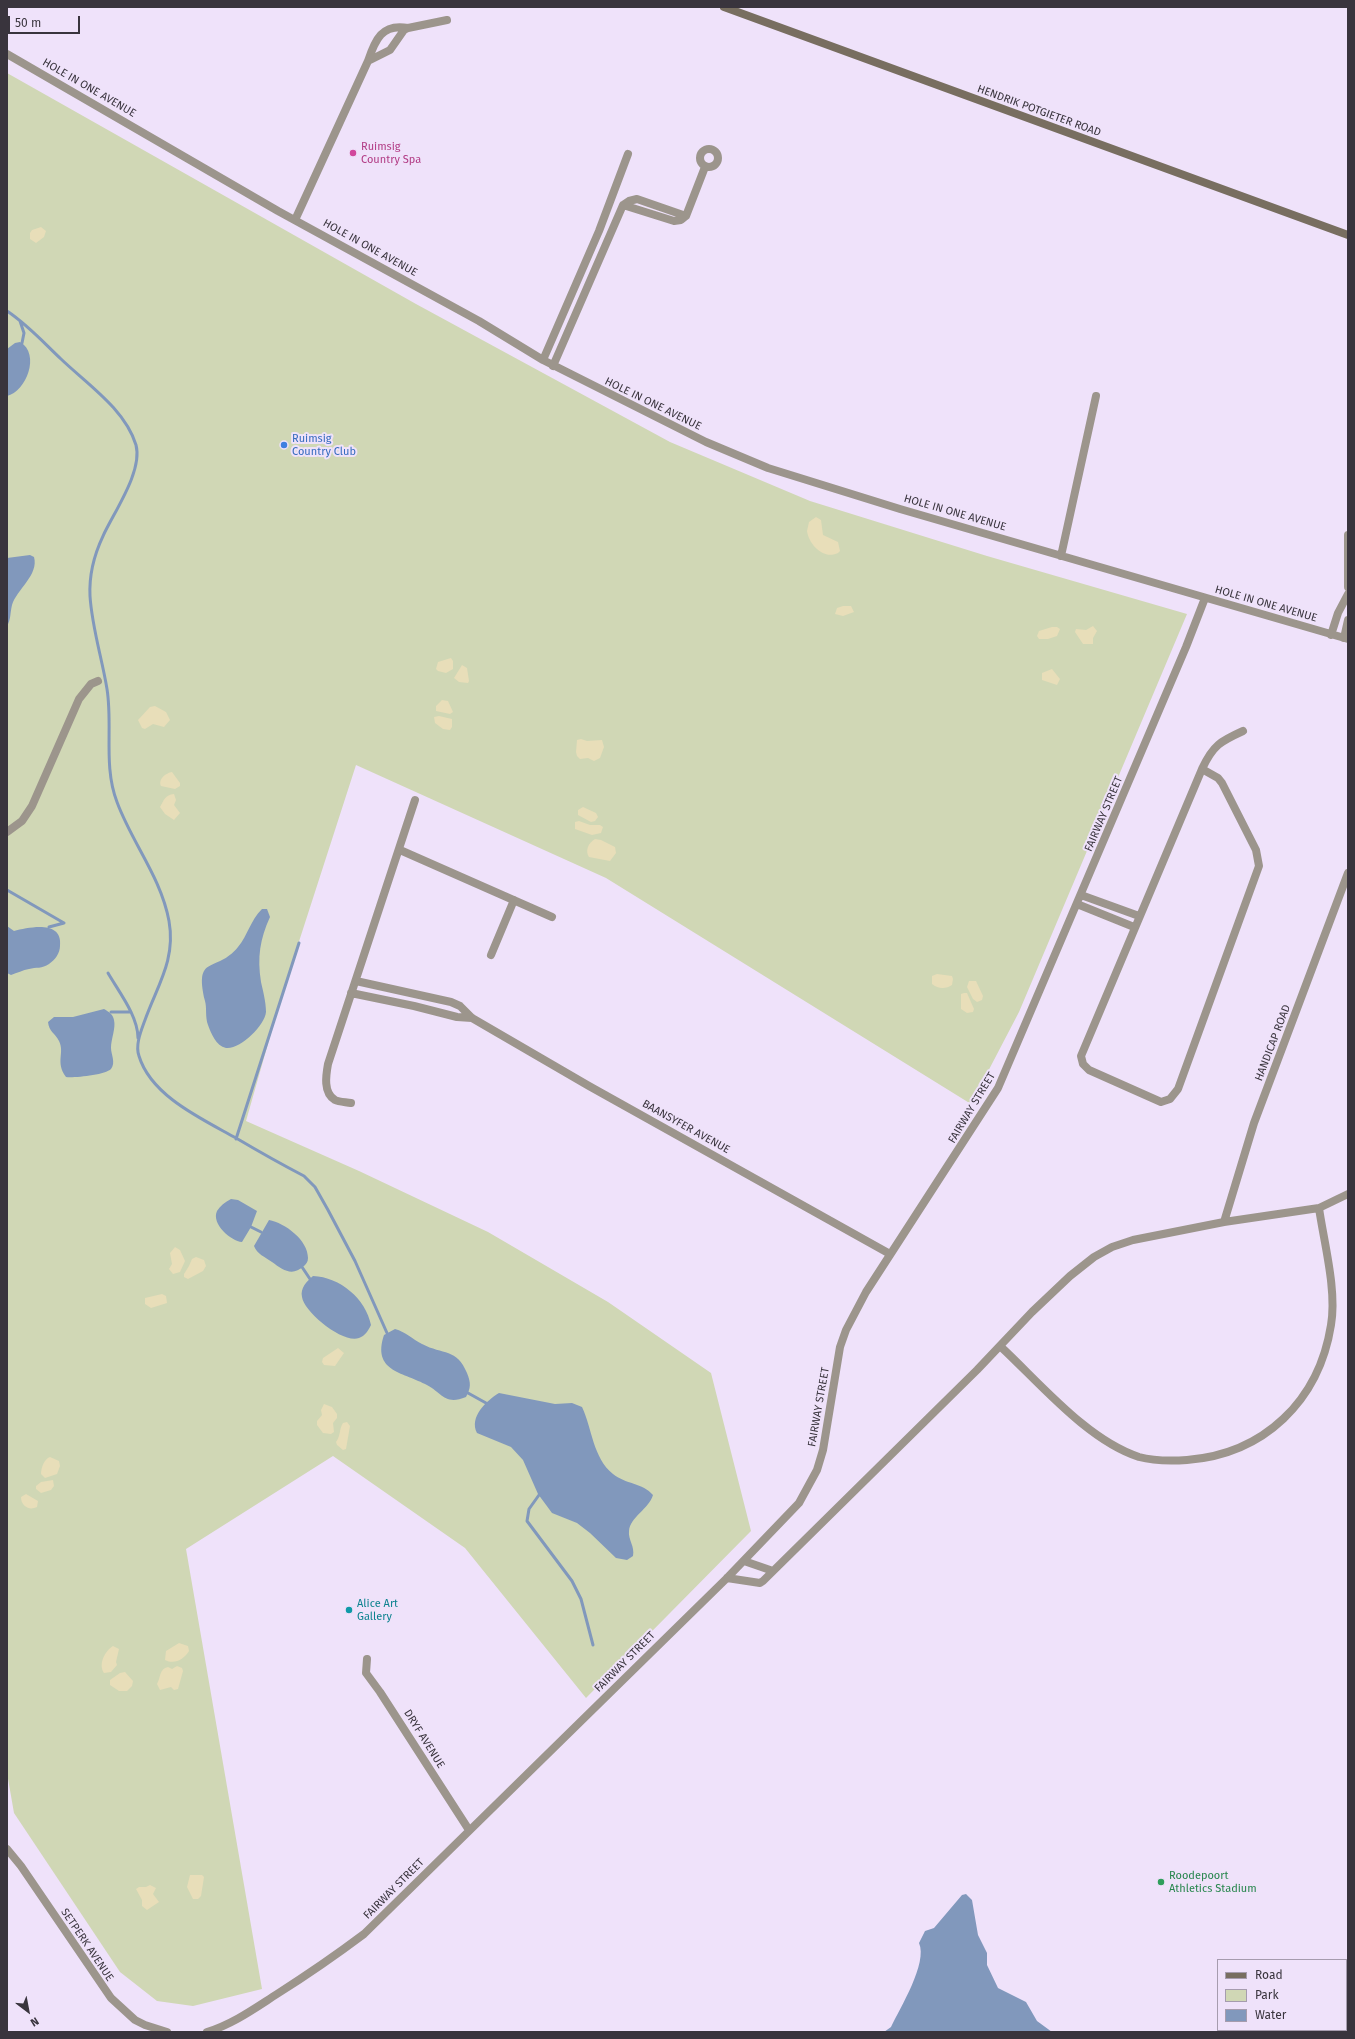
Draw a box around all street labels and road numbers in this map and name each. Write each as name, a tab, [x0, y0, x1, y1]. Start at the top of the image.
street label: HOLE IN ONE AVENUE	[40, 56, 138, 120]
street label: HENDRIK POTGIETER ROAD	[975, 82, 1103, 140]
street label: HOLE IN ONE AVENUE	[321, 217, 419, 279]
street label: HOLE IN ONE AVENUE	[603, 375, 703, 433]
street label: HOLE IN ONE AVENUE	[902, 492, 1008, 534]
street label: HOLE IN ONE AVENUE	[1213, 583, 1319, 625]
street label: FAIRWAY STREET	[1082, 774, 1126, 854]
street label: HANDICAP ROAD	[1252, 1003, 1294, 1083]
street label: FAIRWAY STREET	[946, 1070, 998, 1146]
street label: BAANSYFER AVENUE	[640, 1097, 732, 1157]
street label: FAIRWAY STREET	[806, 1366, 832, 1448]
street label: FAIRWAY STREET	[592, 1629, 658, 1695]
street label: DRYF AVENUE	[401, 1707, 447, 1771]
street label: FAIRWAY STREET	[361, 1856, 427, 1922]
street label: SETPERK AVENUE	[58, 1906, 116, 1984]

